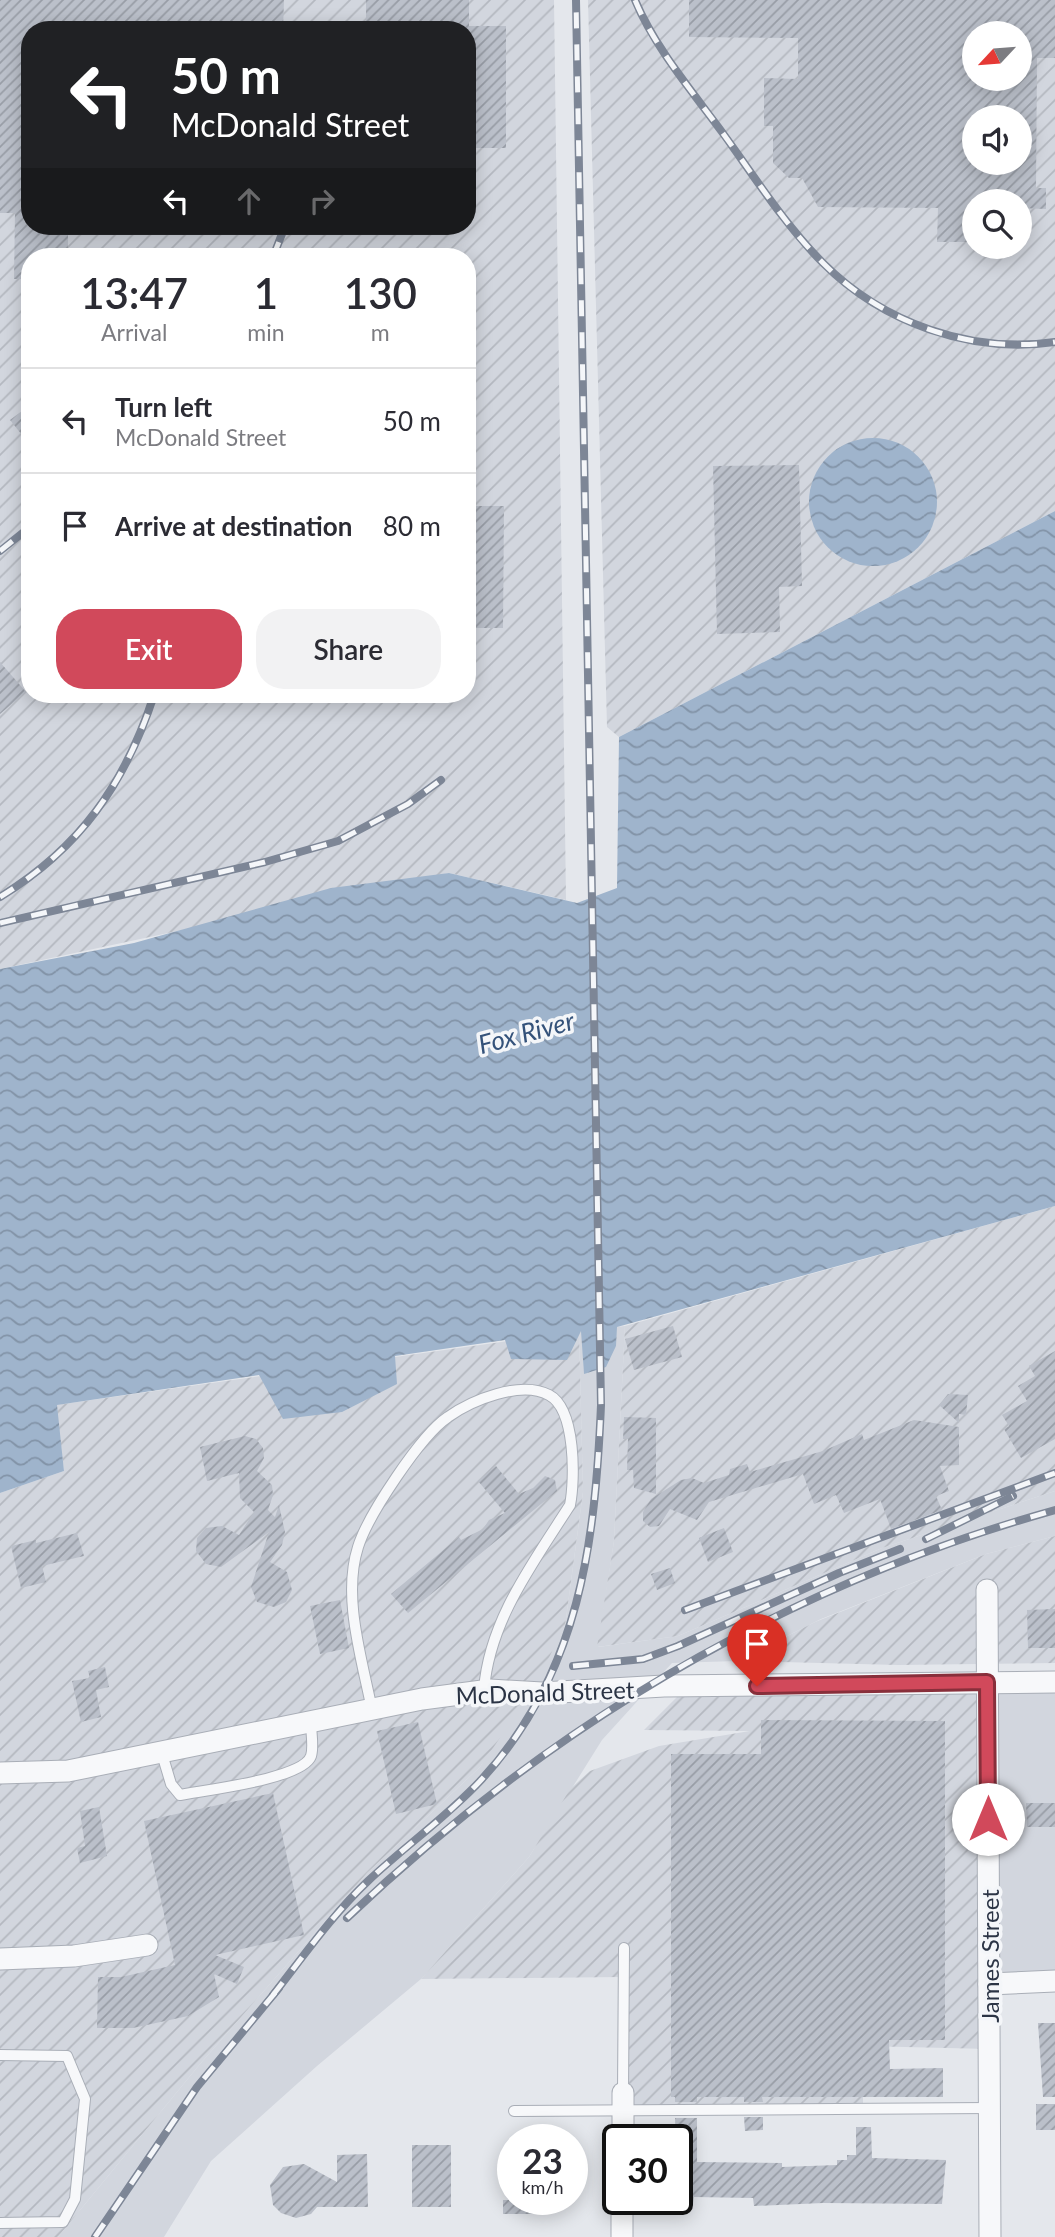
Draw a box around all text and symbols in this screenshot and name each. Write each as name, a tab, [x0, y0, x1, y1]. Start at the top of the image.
north arrow	[962, 21, 1032, 91]
map controls	[962, 21, 1032, 259]
text: 50 m	[171, 46, 281, 104]
icon: left	[56, 49, 147, 140]
text: McDonald Street	[171, 105, 409, 144]
button: sound	[962, 105, 1032, 175]
icon: left	[157, 182, 195, 220]
icon: ahead	[230, 182, 268, 220]
icon: right	[303, 182, 341, 220]
button: search	[962, 189, 1032, 259]
text: 13:47	[80, 268, 188, 318]
text: 1	[254, 268, 278, 318]
text: 130	[344, 268, 417, 318]
text: Arrival	[101, 318, 167, 346]
text: min	[247, 318, 285, 346]
text: m	[371, 318, 390, 346]
text: Turn left	[115, 391, 212, 423]
icon: left	[56, 402, 94, 440]
text: 50 m	[383, 405, 441, 437]
text: McDonald Street	[115, 423, 286, 451]
icon: arrive	[56, 507, 94, 545]
text: Arrive at destination	[115, 510, 352, 542]
text: 80 m	[383, 510, 441, 542]
button: Exit	[56, 609, 242, 689]
button: Share	[256, 609, 441, 689]
water label: Fox River	[474, 1004, 579, 1060]
pin	[727, 1614, 787, 1686]
icon: arrive	[738, 1625, 776, 1663]
street label: McDonald Street	[455, 1674, 635, 1710]
position arrow	[951, 1782, 1025, 1856]
street label: James Street	[975, 1889, 1004, 2023]
speed limit sign: 30	[602, 2124, 693, 2215]
text: 23	[522, 2139, 563, 2181]
text: km/h	[521, 2176, 564, 2198]

